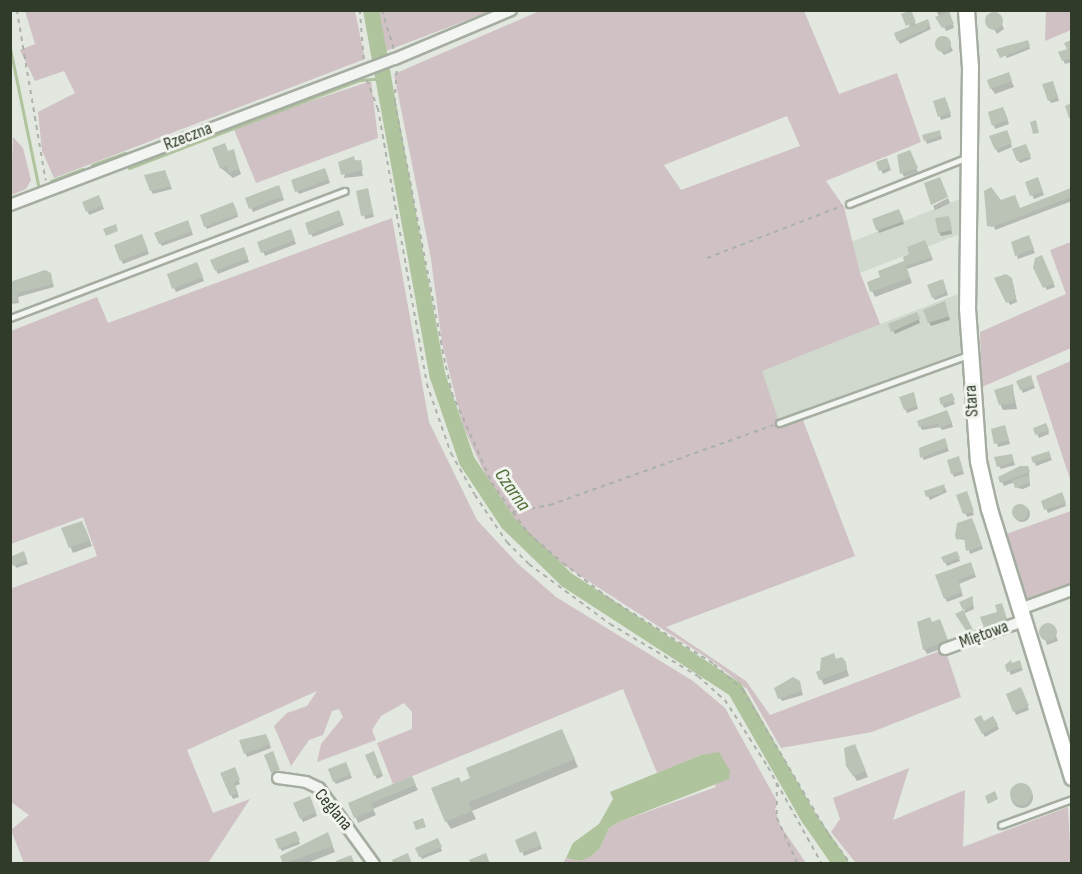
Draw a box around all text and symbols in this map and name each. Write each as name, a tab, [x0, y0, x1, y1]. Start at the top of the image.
street label: Rzeczna	[161, 118, 215, 156]
street label: Stara	[960, 384, 984, 418]
water label: Czarna	[489, 464, 535, 516]
street label: Miętowa	[956, 616, 1012, 654]
street label: Ceglana	[309, 785, 357, 835]

